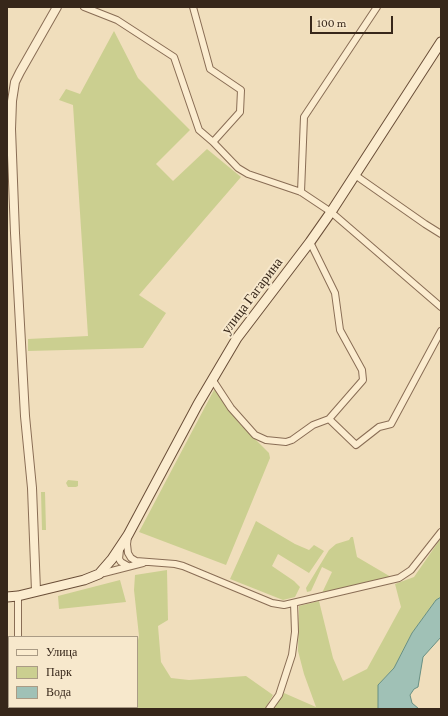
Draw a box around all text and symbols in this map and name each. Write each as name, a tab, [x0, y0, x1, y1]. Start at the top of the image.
scale bar	[312, 8, 395, 34]
text: 100 m	[317, 16, 346, 30]
street label: улица Гагарина	[218, 254, 286, 338]
legend	[8, 636, 138, 708]
text: Улица	[46, 645, 77, 659]
text: Парк	[46, 665, 72, 679]
text: Вода	[46, 685, 71, 699]

